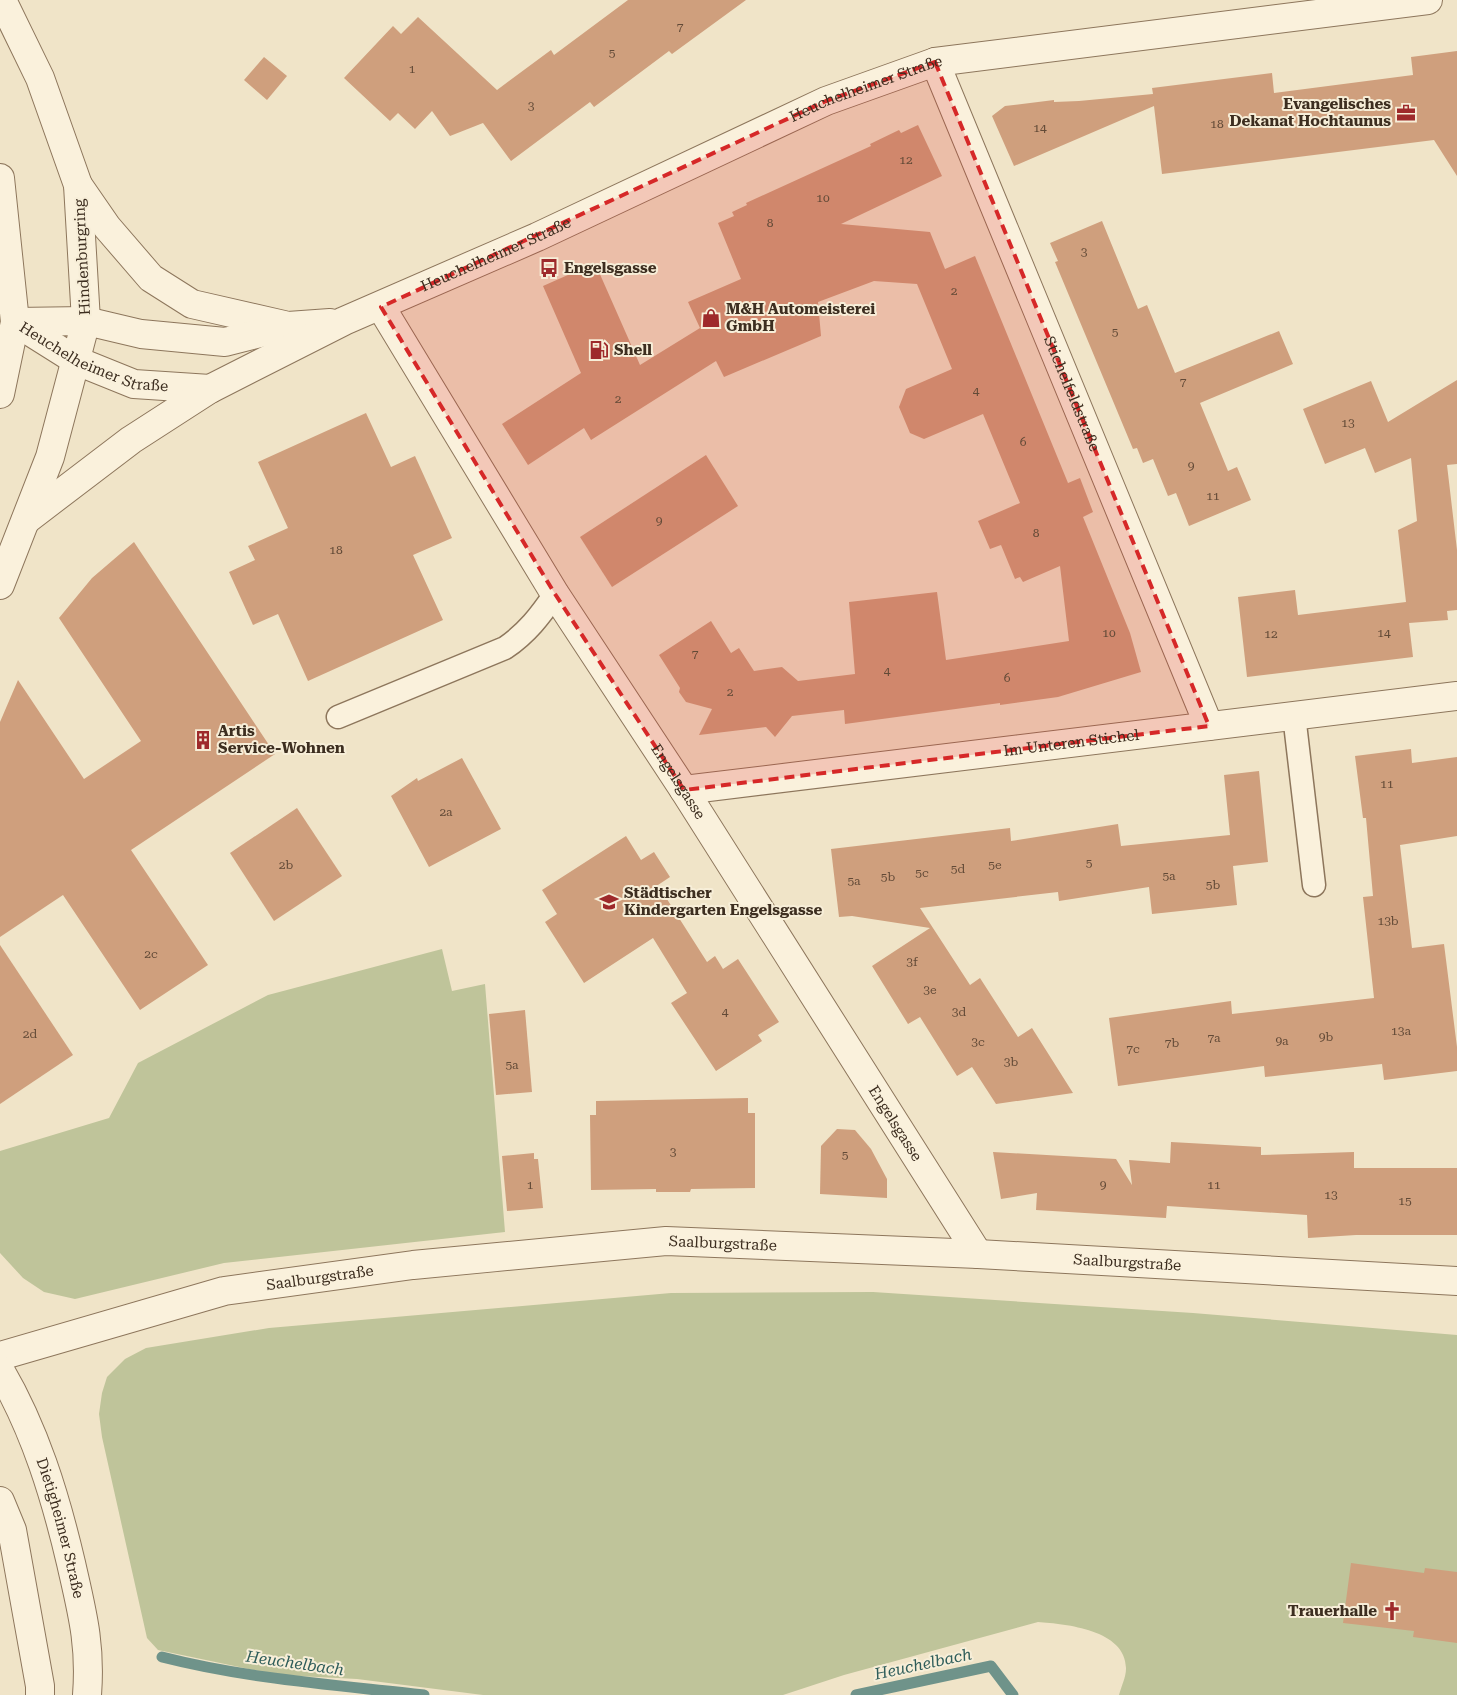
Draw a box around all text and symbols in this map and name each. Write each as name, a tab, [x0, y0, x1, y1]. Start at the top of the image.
house number: 7	[677, 20, 684, 34]
house number: 5	[609, 46, 616, 60]
street label: Heuchelheimer Straße	[787, 52, 943, 126]
house number: 1	[409, 62, 416, 76]
place label: Evangelisches Dekanat Hochtaunus	[1229, 95, 1391, 130]
house number: 3	[528, 99, 535, 113]
office icon: Evangelisches Dekanat Hochtaunus	[1395, 102, 1417, 124]
house number: 18	[1210, 117, 1224, 131]
house number: 14	[1033, 121, 1047, 135]
house number: 12	[899, 153, 913, 167]
house number: 10	[816, 191, 830, 205]
street label: Hindenburgring	[70, 198, 94, 316]
street label: Heuchelheimer Straße	[418, 213, 574, 295]
house number: 8	[767, 216, 774, 230]
house number: 3	[1081, 245, 1088, 259]
bus stop icon: Engelsgasse	[538, 257, 560, 279]
place label: Engelsgasse	[564, 259, 657, 277]
house number: 2	[951, 284, 958, 298]
place label: M&H Automeisterei GmbH	[726, 300, 875, 335]
shop icon: M&H Automeisterei GmbH	[700, 307, 722, 329]
street label: Heuchelheimer Straße	[16, 318, 169, 395]
house number: 5	[1112, 325, 1119, 339]
street label: Stichelfeldstraße	[1040, 333, 1104, 454]
fuel station icon: Shell	[588, 339, 610, 361]
place label: Shell	[614, 341, 652, 359]
house number: 7	[1180, 375, 1187, 389]
house number: 4	[973, 384, 980, 398]
house number: 2	[615, 392, 622, 406]
house number: 13	[1341, 416, 1355, 430]
house number: 6	[1020, 435, 1027, 449]
house number: 9	[1188, 459, 1195, 473]
house number: 11	[1206, 489, 1220, 503]
house number: 9	[656, 514, 663, 528]
house number: 8	[1033, 526, 1040, 540]
house number: 18	[329, 543, 343, 557]
house number: 10	[1102, 626, 1116, 640]
house number: 14	[1377, 626, 1391, 640]
house number: 12	[1264, 627, 1278, 641]
house number: 7	[692, 647, 699, 661]
house number: 4	[884, 664, 891, 678]
house number: 6	[1004, 671, 1011, 685]
house number: 2	[727, 685, 734, 699]
place label: Artis Service-Wohnen	[218, 722, 345, 757]
street label: Im Unteren Stichel	[1002, 726, 1140, 760]
building icon: Artis Service-Wohnen	[192, 729, 214, 751]
street label: Engelsgasse	[647, 740, 709, 823]
house number: 11	[1380, 777, 1394, 791]
house number: 2a	[439, 805, 453, 819]
house number: 5	[1086, 856, 1093, 870]
house number: 2b	[279, 858, 293, 872]
house number: 5e	[988, 858, 1002, 872]
house number: 5d	[951, 862, 966, 876]
house number: 5c	[915, 866, 929, 880]
house number: 5a	[1162, 869, 1176, 883]
house number: 5b	[881, 870, 895, 884]
house number: 5a	[847, 874, 861, 888]
house number: 5b	[1206, 878, 1220, 892]
place label: Städtischer Kindergarten Engelsgasse	[624, 884, 822, 919]
school or university icon: Städtischer Kindergarten Engelsgasse	[598, 891, 620, 913]
house number: 13b	[1377, 914, 1399, 928]
house number: 2c	[144, 947, 158, 961]
house number: 3f	[906, 955, 918, 969]
house number: 3e	[923, 983, 937, 997]
house number: 4	[722, 1005, 729, 1019]
house number: 3d	[952, 1005, 967, 1019]
house number: 13a	[1391, 1024, 1411, 1038]
house number: 2d	[23, 1027, 38, 1041]
house number: 9b	[1319, 1030, 1333, 1044]
house number: 7a	[1207, 1031, 1221, 1045]
house number: 9a	[1275, 1034, 1289, 1048]
house number: 3c	[971, 1035, 985, 1049]
house number: 7b	[1165, 1036, 1179, 1050]
house number: 7c	[1126, 1042, 1140, 1056]
house number: 3b	[1004, 1055, 1018, 1069]
house number: 5a	[505, 1058, 519, 1072]
street label: Engelsgasse	[865, 1082, 926, 1165]
house number: 3	[670, 1145, 677, 1159]
house number: 5	[842, 1148, 849, 1162]
house number: 1	[527, 1178, 534, 1192]
house number: 9	[1100, 1178, 1107, 1192]
house number: 11	[1207, 1178, 1221, 1192]
house number: 13	[1324, 1188, 1338, 1202]
house number: 15	[1398, 1194, 1412, 1208]
street label: Saalburgstraße	[668, 1232, 777, 1255]
street label: Saalburgstraße	[1073, 1250, 1182, 1274]
street label: Saalburgstraße	[265, 1262, 375, 1294]
street label: Dietigheimer Straße	[32, 1455, 88, 1600]
church icon: Trauerhalle	[1381, 1600, 1403, 1622]
place label: Trauerhalle	[1288, 1602, 1377, 1620]
water label: Heuchelbach	[872, 1644, 974, 1684]
water label: Heuchelbach	[244, 1647, 346, 1679]

